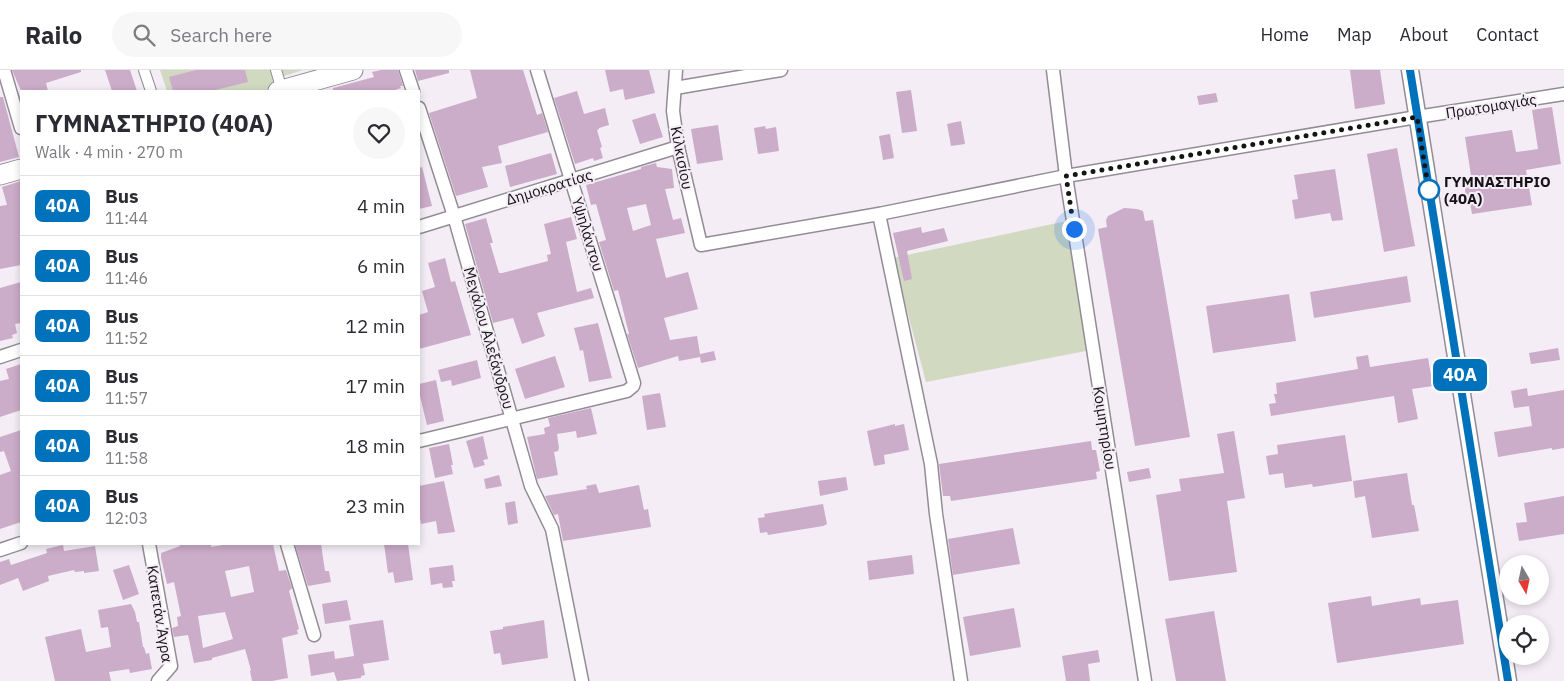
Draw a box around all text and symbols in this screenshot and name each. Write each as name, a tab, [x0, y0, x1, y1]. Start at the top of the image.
search box	[112, 12, 462, 57]
text: Railo	[25, 19, 82, 51]
icon: search	[130, 21, 158, 49]
text: Search here	[170, 23, 272, 47]
text: Home	[1261, 23, 1309, 46]
text: Map	[1337, 23, 1372, 46]
text: About	[1400, 23, 1448, 46]
text: Contact	[1476, 23, 1539, 46]
street label: Πρωτομαγιάς	[1444, 89, 1538, 123]
text: ΓΥΜΝΑΣΤΗΡΙΟ (40Α)	[35, 107, 273, 139]
button: heart	[353, 107, 405, 159]
street label: Κιλκισίου	[667, 125, 697, 191]
text: Walk · 4 min · 270 m	[35, 142, 183, 162]
street label: Δημοκρατίας	[503, 165, 595, 209]
place label: ΓΥΜΝΑΣΤΗΡΙΟ (40Α)	[1444, 172, 1551, 208]
marker: ΓΥΜΝΑΣΤΗΡΙΟ (40Α)	[1418, 179, 1440, 201]
text: Bus	[105, 184, 139, 208]
text: 40Α	[46, 194, 79, 217]
text: 4 min	[357, 194, 405, 218]
street label: Υψηλάντου	[568, 195, 608, 273]
text: 11:44	[105, 208, 148, 228]
your location	[1062, 217, 1087, 242]
text: Bus	[105, 244, 139, 268]
text: 40Α	[46, 254, 79, 277]
text: 6 min	[357, 254, 405, 278]
street label: Μεγάλου Αλεξάνδρου	[460, 265, 518, 411]
text: 11:46	[105, 268, 148, 288]
text: Bus	[105, 304, 139, 328]
text: 40Α	[46, 314, 79, 337]
text: 12 min	[346, 314, 405, 338]
text: 11:52	[105, 328, 148, 348]
line badge: 40Α	[1431, 359, 1489, 391]
text: 40Α	[1443, 363, 1477, 386]
text: Bus	[105, 364, 139, 388]
text: 40Α	[46, 374, 79, 397]
text: 17 min	[346, 374, 405, 398]
street label: Κοιμητηρίου	[1089, 385, 1121, 471]
text: 11:57	[105, 388, 148, 408]
text: Bus	[105, 424, 139, 448]
text: 40Α	[46, 434, 79, 457]
text: 18 min	[346, 434, 405, 458]
text: 11:58	[105, 448, 148, 468]
text: Bus	[105, 484, 139, 508]
text: 40Α	[46, 494, 79, 517]
text: 23 min	[346, 494, 405, 518]
text: 12:03	[105, 508, 148, 528]
north arrow	[1499, 555, 1549, 605]
map controls	[1499, 555, 1549, 665]
street label: Καπετάν Άγρα	[143, 564, 177, 664]
button: locate	[1499, 615, 1549, 665]

